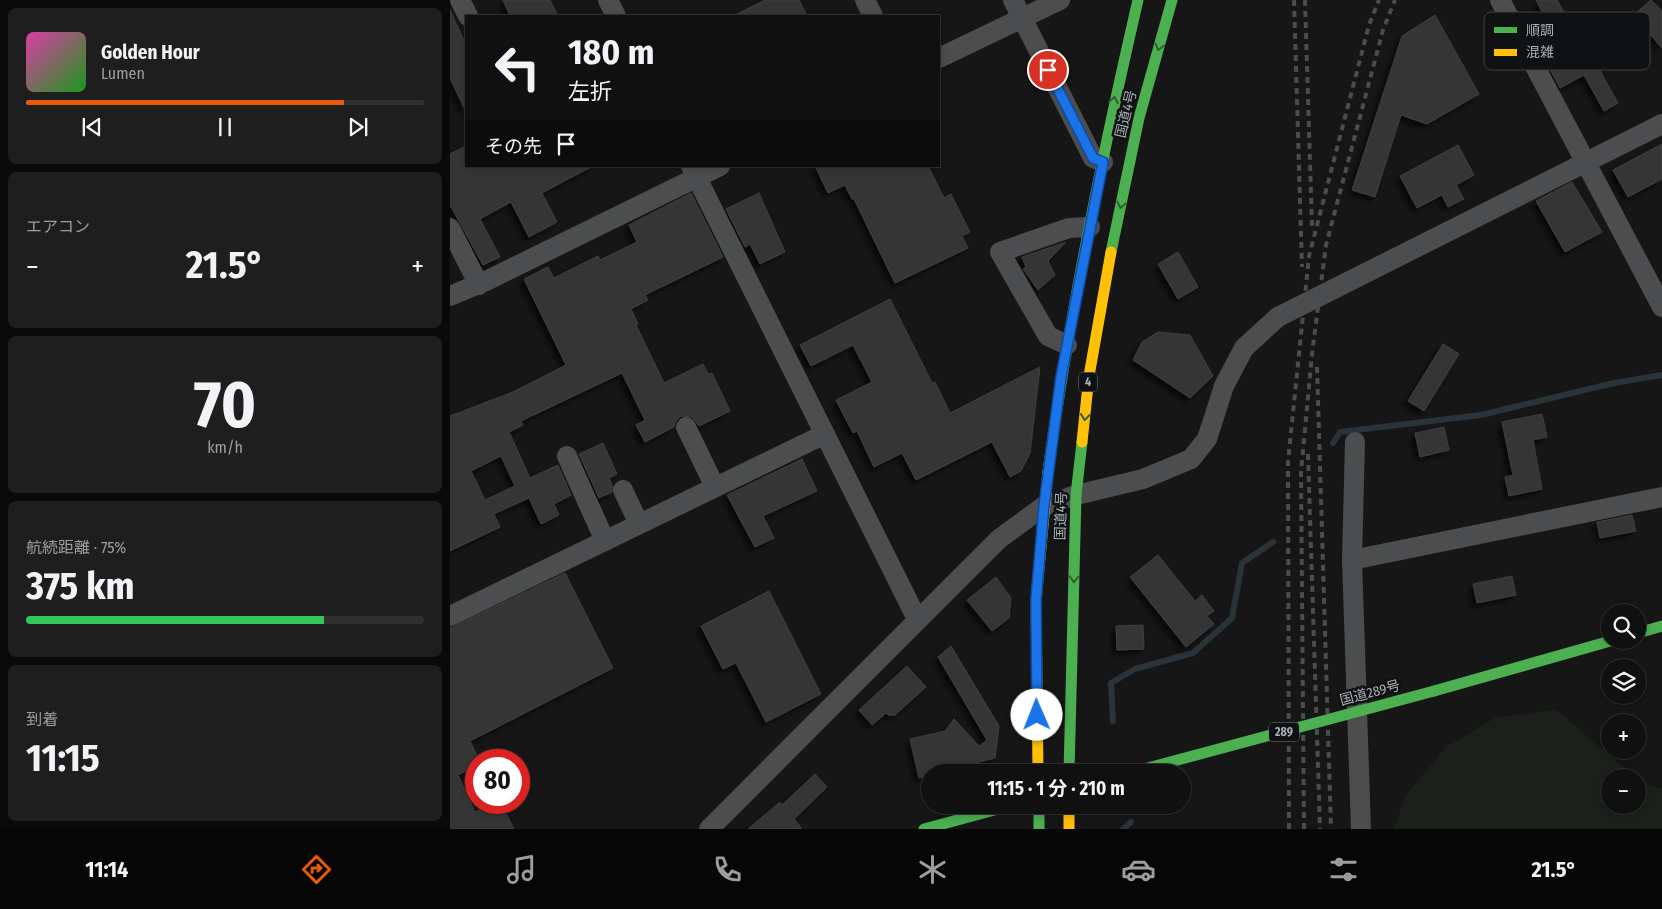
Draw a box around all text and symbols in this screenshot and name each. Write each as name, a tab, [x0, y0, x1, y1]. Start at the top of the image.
legend	[1484, 12, 1650, 70]
text: 順調	[1526, 22, 1554, 39]
text: 180 m	[568, 31, 654, 73]
icon: left	[485, 35, 550, 100]
text: Golden Hour	[101, 41, 200, 64]
one-way arrow	[1154, 42, 1164, 51]
text: 混雑	[1526, 44, 1554, 61]
pin	[1027, 49, 1069, 91]
icon: arrive	[1034, 56, 1062, 84]
text: Lumen	[101, 64, 145, 83]
text: 左折	[568, 78, 612, 105]
street label: 国道4号	[1112, 88, 1140, 140]
one-way arrow	[1109, 96, 1119, 105]
icon: previous	[78, 113, 106, 141]
icon: pause	[211, 113, 239, 141]
icon: next	[344, 113, 372, 141]
icon: arrive	[552, 130, 580, 158]
text: その先	[485, 135, 542, 158]
one-way arrow	[1116, 201, 1127, 209]
text: エアコン	[26, 217, 90, 236]
text: 21.5°	[186, 242, 264, 288]
text: −	[26, 250, 39, 283]
text: +	[411, 250, 424, 283]
text: 70	[194, 366, 256, 444]
road number: 4	[1079, 372, 1097, 392]
one-way arrow	[1080, 413, 1091, 421]
text: km/h	[207, 438, 243, 457]
street label: 国道4号	[1052, 491, 1070, 541]
text: 航続距離 · 75%	[26, 538, 126, 557]
text: 375 km	[26, 563, 135, 609]
one-way arrow	[1069, 576, 1079, 583]
map controls	[1601, 604, 1646, 814]
button: search	[1601, 604, 1646, 649]
button: layers	[1601, 659, 1646, 704]
street label: 国道289号	[1338, 677, 1402, 709]
position arrow	[1010, 688, 1062, 740]
text: 到着	[26, 710, 58, 729]
button: +	[1601, 714, 1646, 759]
road number: 289	[1269, 722, 1299, 742]
text: 11:15	[26, 735, 100, 781]
speed limit sign: 80	[465, 749, 530, 814]
button: −	[1601, 769, 1646, 814]
text: 11:15 · 1 分 · 210 m	[987, 777, 1125, 800]
icon: directions	[299, 852, 334, 887]
icon: music	[504, 852, 539, 887]
icon: phone	[710, 852, 745, 887]
icon: climate	[915, 852, 950, 887]
icon: car	[1121, 852, 1156, 887]
icon: filters	[1326, 852, 1361, 887]
text: 11:14	[85, 856, 128, 883]
text: 21.5°	[1531, 856, 1577, 883]

